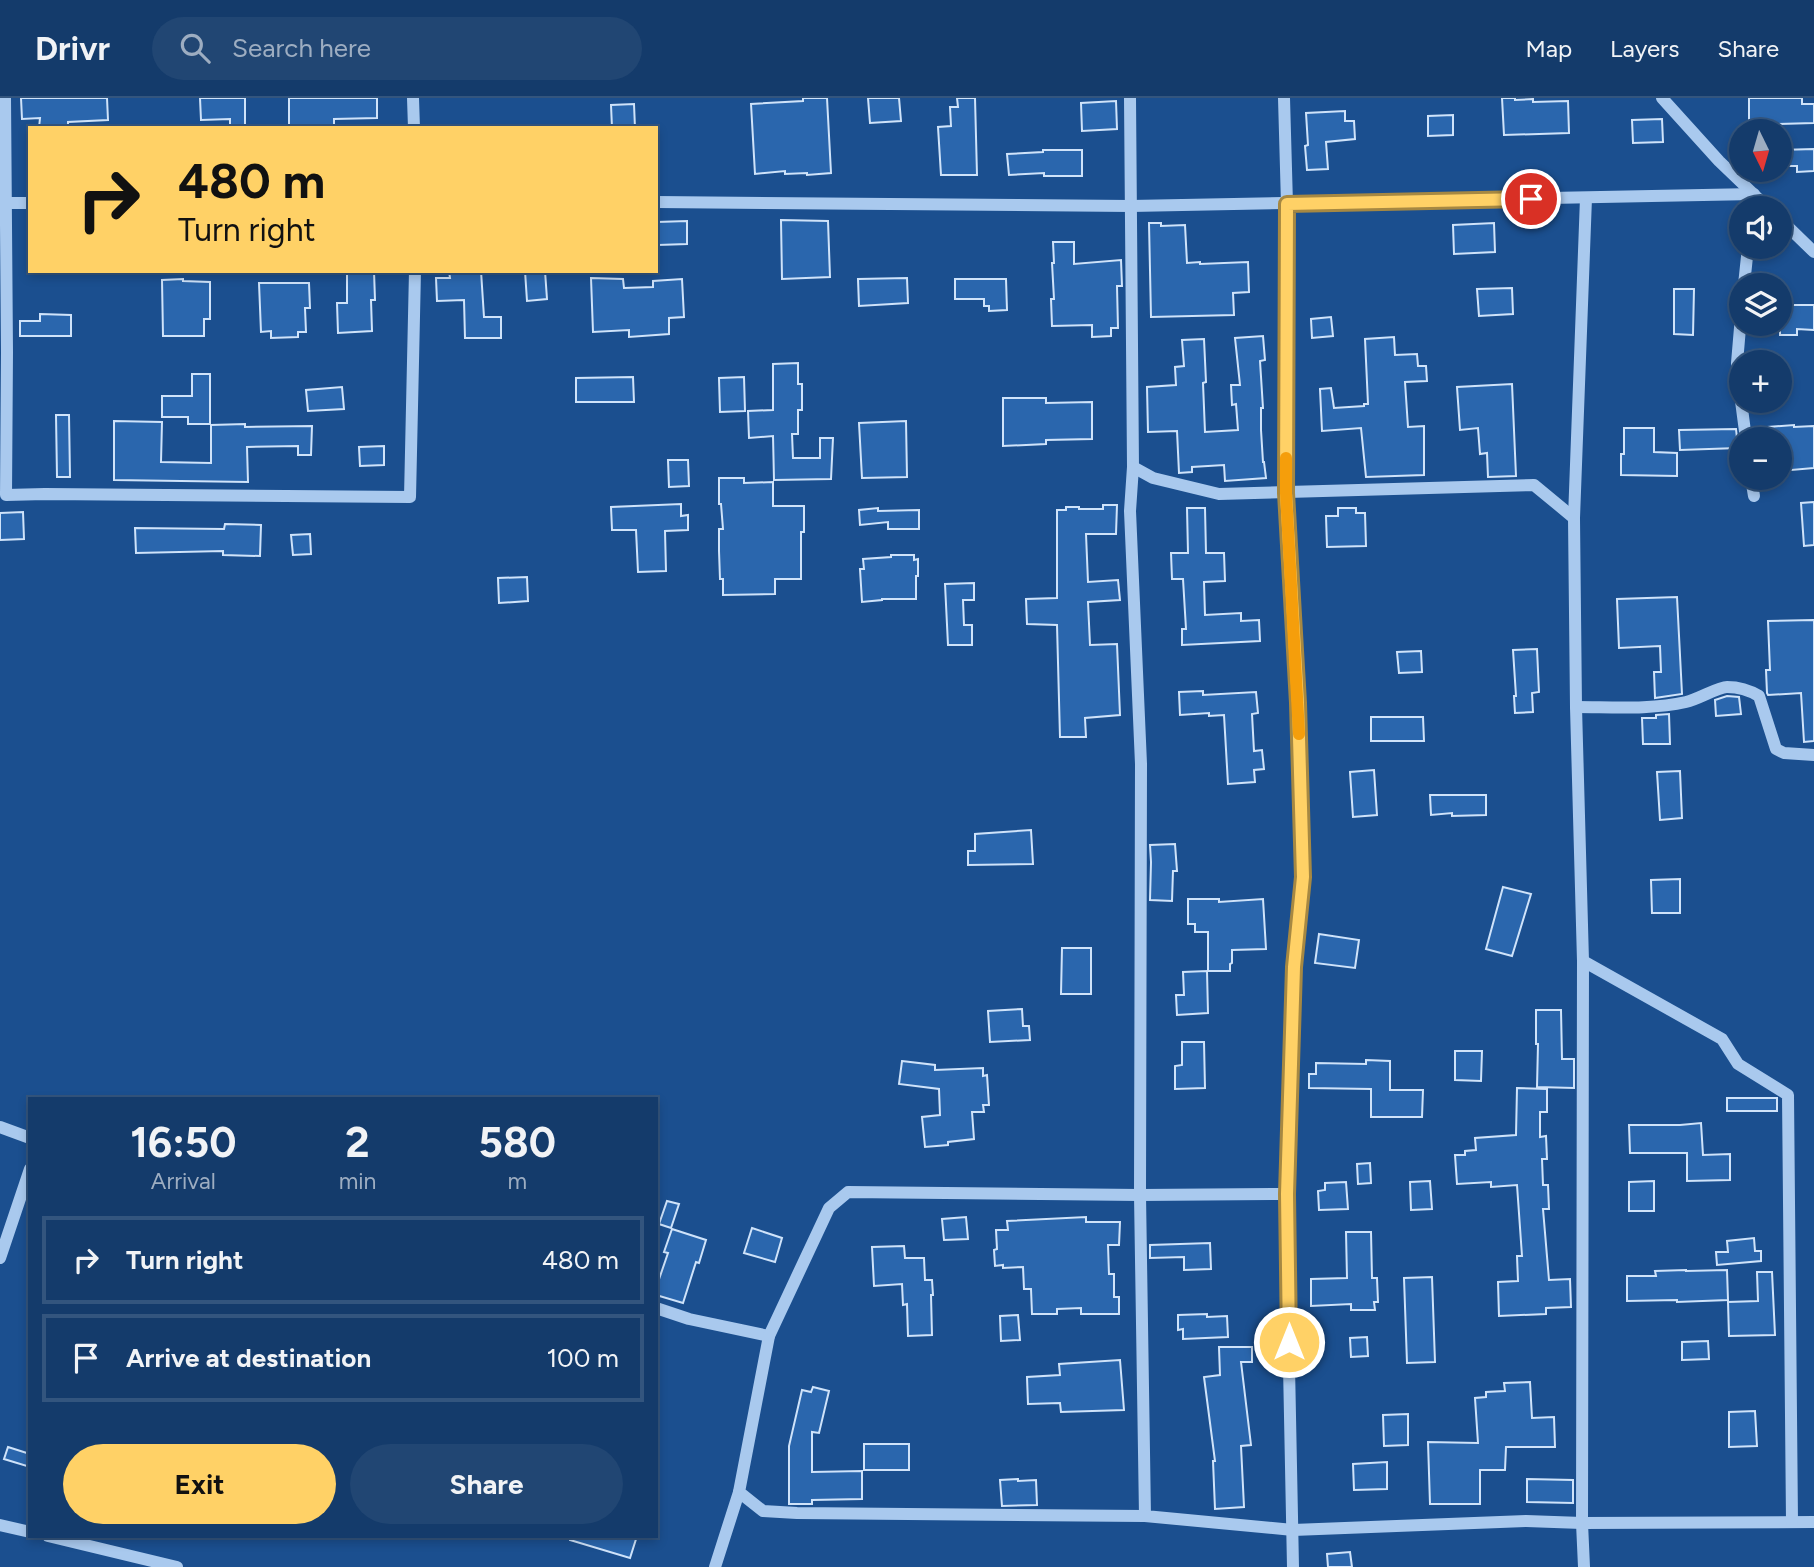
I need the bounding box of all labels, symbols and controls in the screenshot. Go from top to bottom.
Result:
search box [152,17,642,80]
text: Drivr [35,29,110,68]
icon: search [176,29,214,67]
text: Search here [232,32,371,64]
text: Map [1525,34,1572,63]
text: Layers [1610,34,1679,63]
text: Share [1717,34,1779,63]
north arrow [1729,119,1792,182]
map controls [1729,119,1792,490]
text: 480 m [178,151,325,210]
icon: right [63,154,154,245]
pin [1501,169,1561,229]
icon: arrive [1512,180,1550,218]
button: sound [1729,196,1792,259]
text: Turn right [178,211,316,249]
button: layers [1729,273,1792,336]
button: + [1729,350,1792,413]
button: − [1729,427,1792,490]
text: 16:50 [130,1117,237,1168]
text: 2 [345,1117,370,1168]
text: 580 [479,1117,556,1168]
text: Arrival [151,1167,216,1195]
text: min [339,1167,376,1195]
text: m [507,1167,527,1195]
icon: right [67,1241,105,1279]
text: Turn right [126,1244,243,1276]
text: 480 m [542,1244,619,1276]
position arrow [1252,1305,1326,1379]
icon: arrive [67,1339,105,1377]
text: Arrive at destination [126,1342,371,1374]
text: 100 m [546,1342,619,1374]
button: Exit [63,1444,336,1524]
button: Share [350,1444,623,1524]

